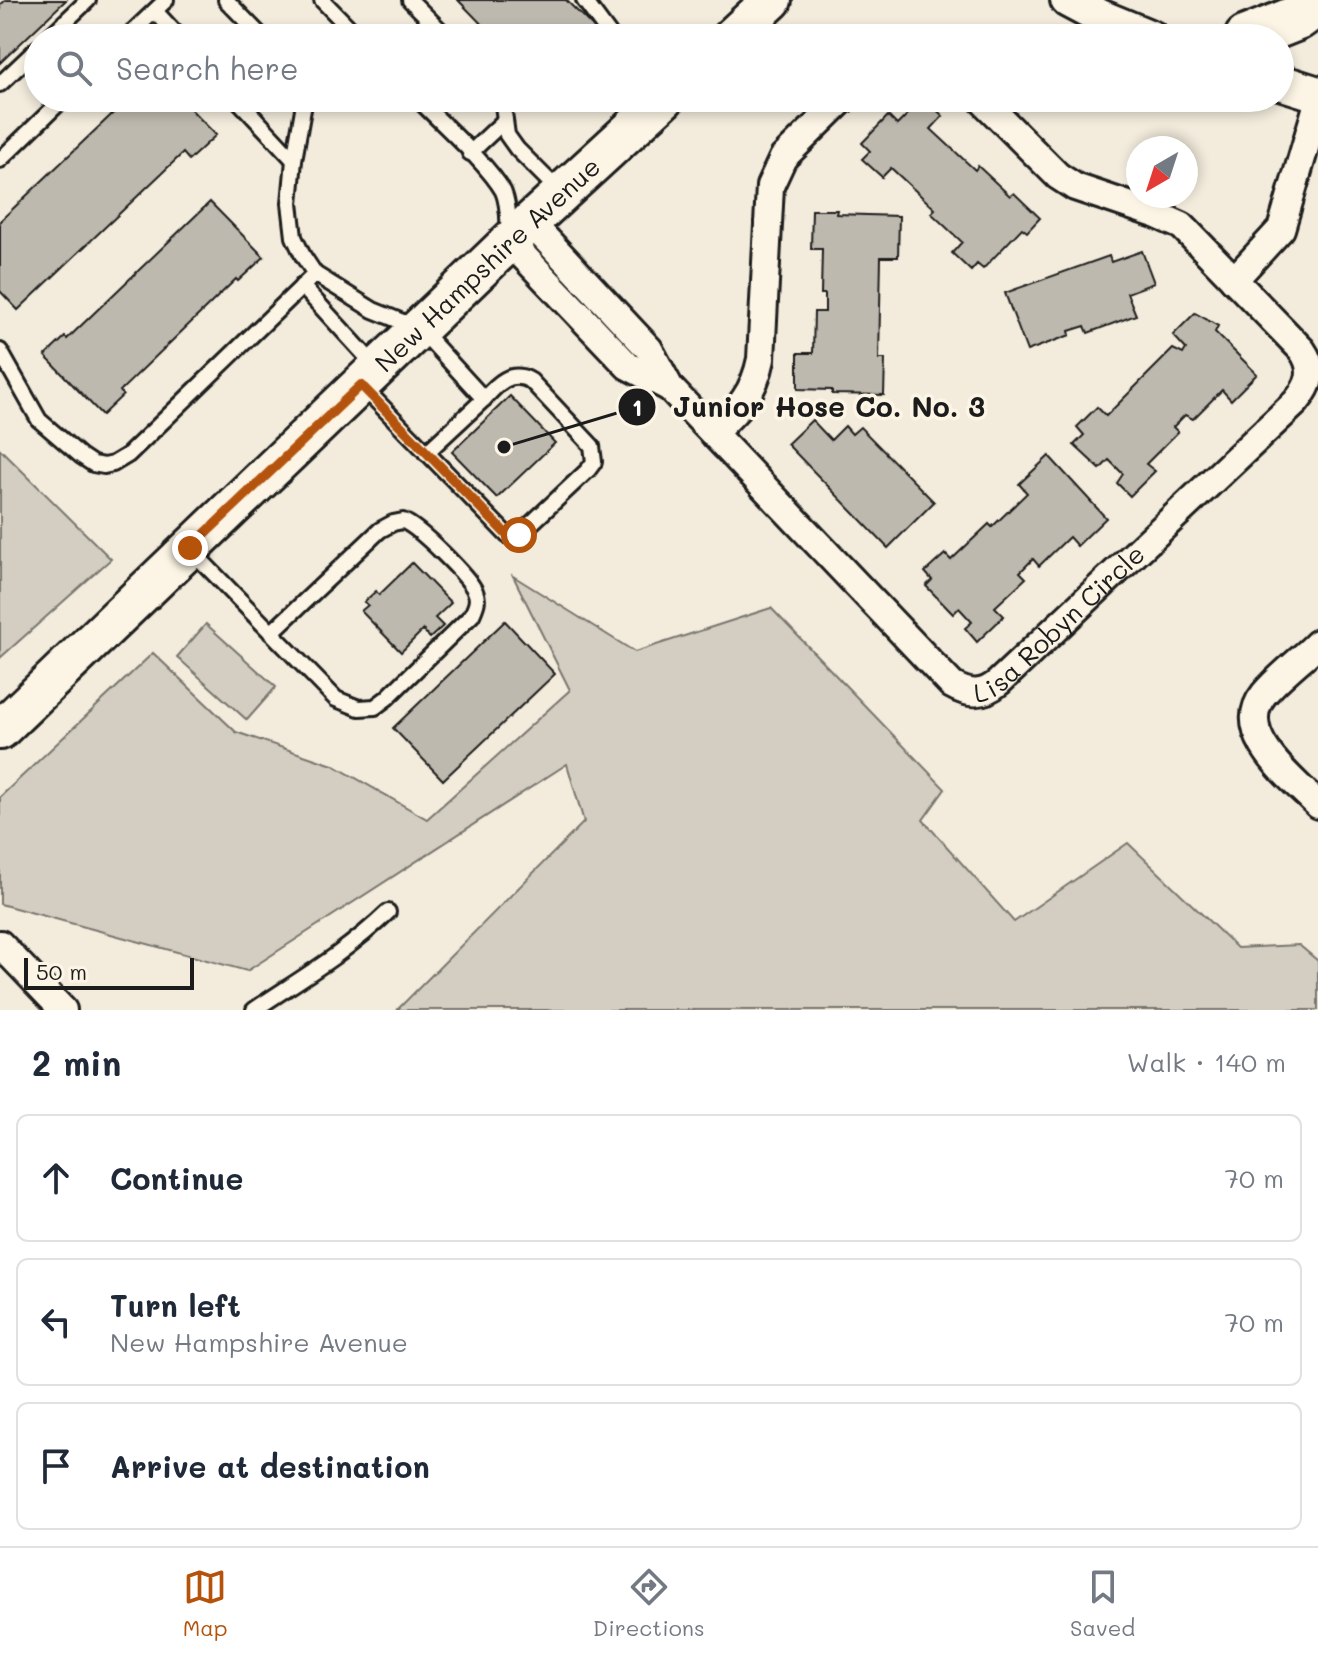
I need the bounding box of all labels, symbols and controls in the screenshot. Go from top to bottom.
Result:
search box [24,24,1294,112]
icon: search [52,46,96,90]
text: Search here [116,48,299,88]
north arrow [1126,136,1198,208]
street label: New Hampshire Avenue [367,149,607,379]
callout: Junior Hose Co. No. 3 [617,381,1001,433]
text: Junior Hose Co. No. 3 [673,388,985,424]
text: 1 [632,391,642,422]
route start [501,517,537,553]
route end [172,530,208,566]
street label: Lisa Robyn Circle [971,537,1151,710]
scale bar [24,954,194,990]
text: 50 m [36,957,87,986]
text: 2 min [32,1040,121,1085]
text: Walk · 140 m [1127,1045,1286,1079]
icon: ahead [34,1156,78,1200]
text: Continue [110,1158,243,1198]
text: 70 m [1224,1161,1284,1195]
text: Turn left [110,1285,241,1325]
icon: left [34,1300,78,1344]
text: 70 m [1224,1305,1284,1339]
text: New Hampshire Avenue [110,1325,408,1359]
icon: arrive [34,1444,78,1488]
text: Arrive at destination [110,1446,430,1486]
tab: Map [183,1565,228,1642]
tab: Directions [593,1565,705,1642]
tab: Saved [1070,1565,1135,1642]

